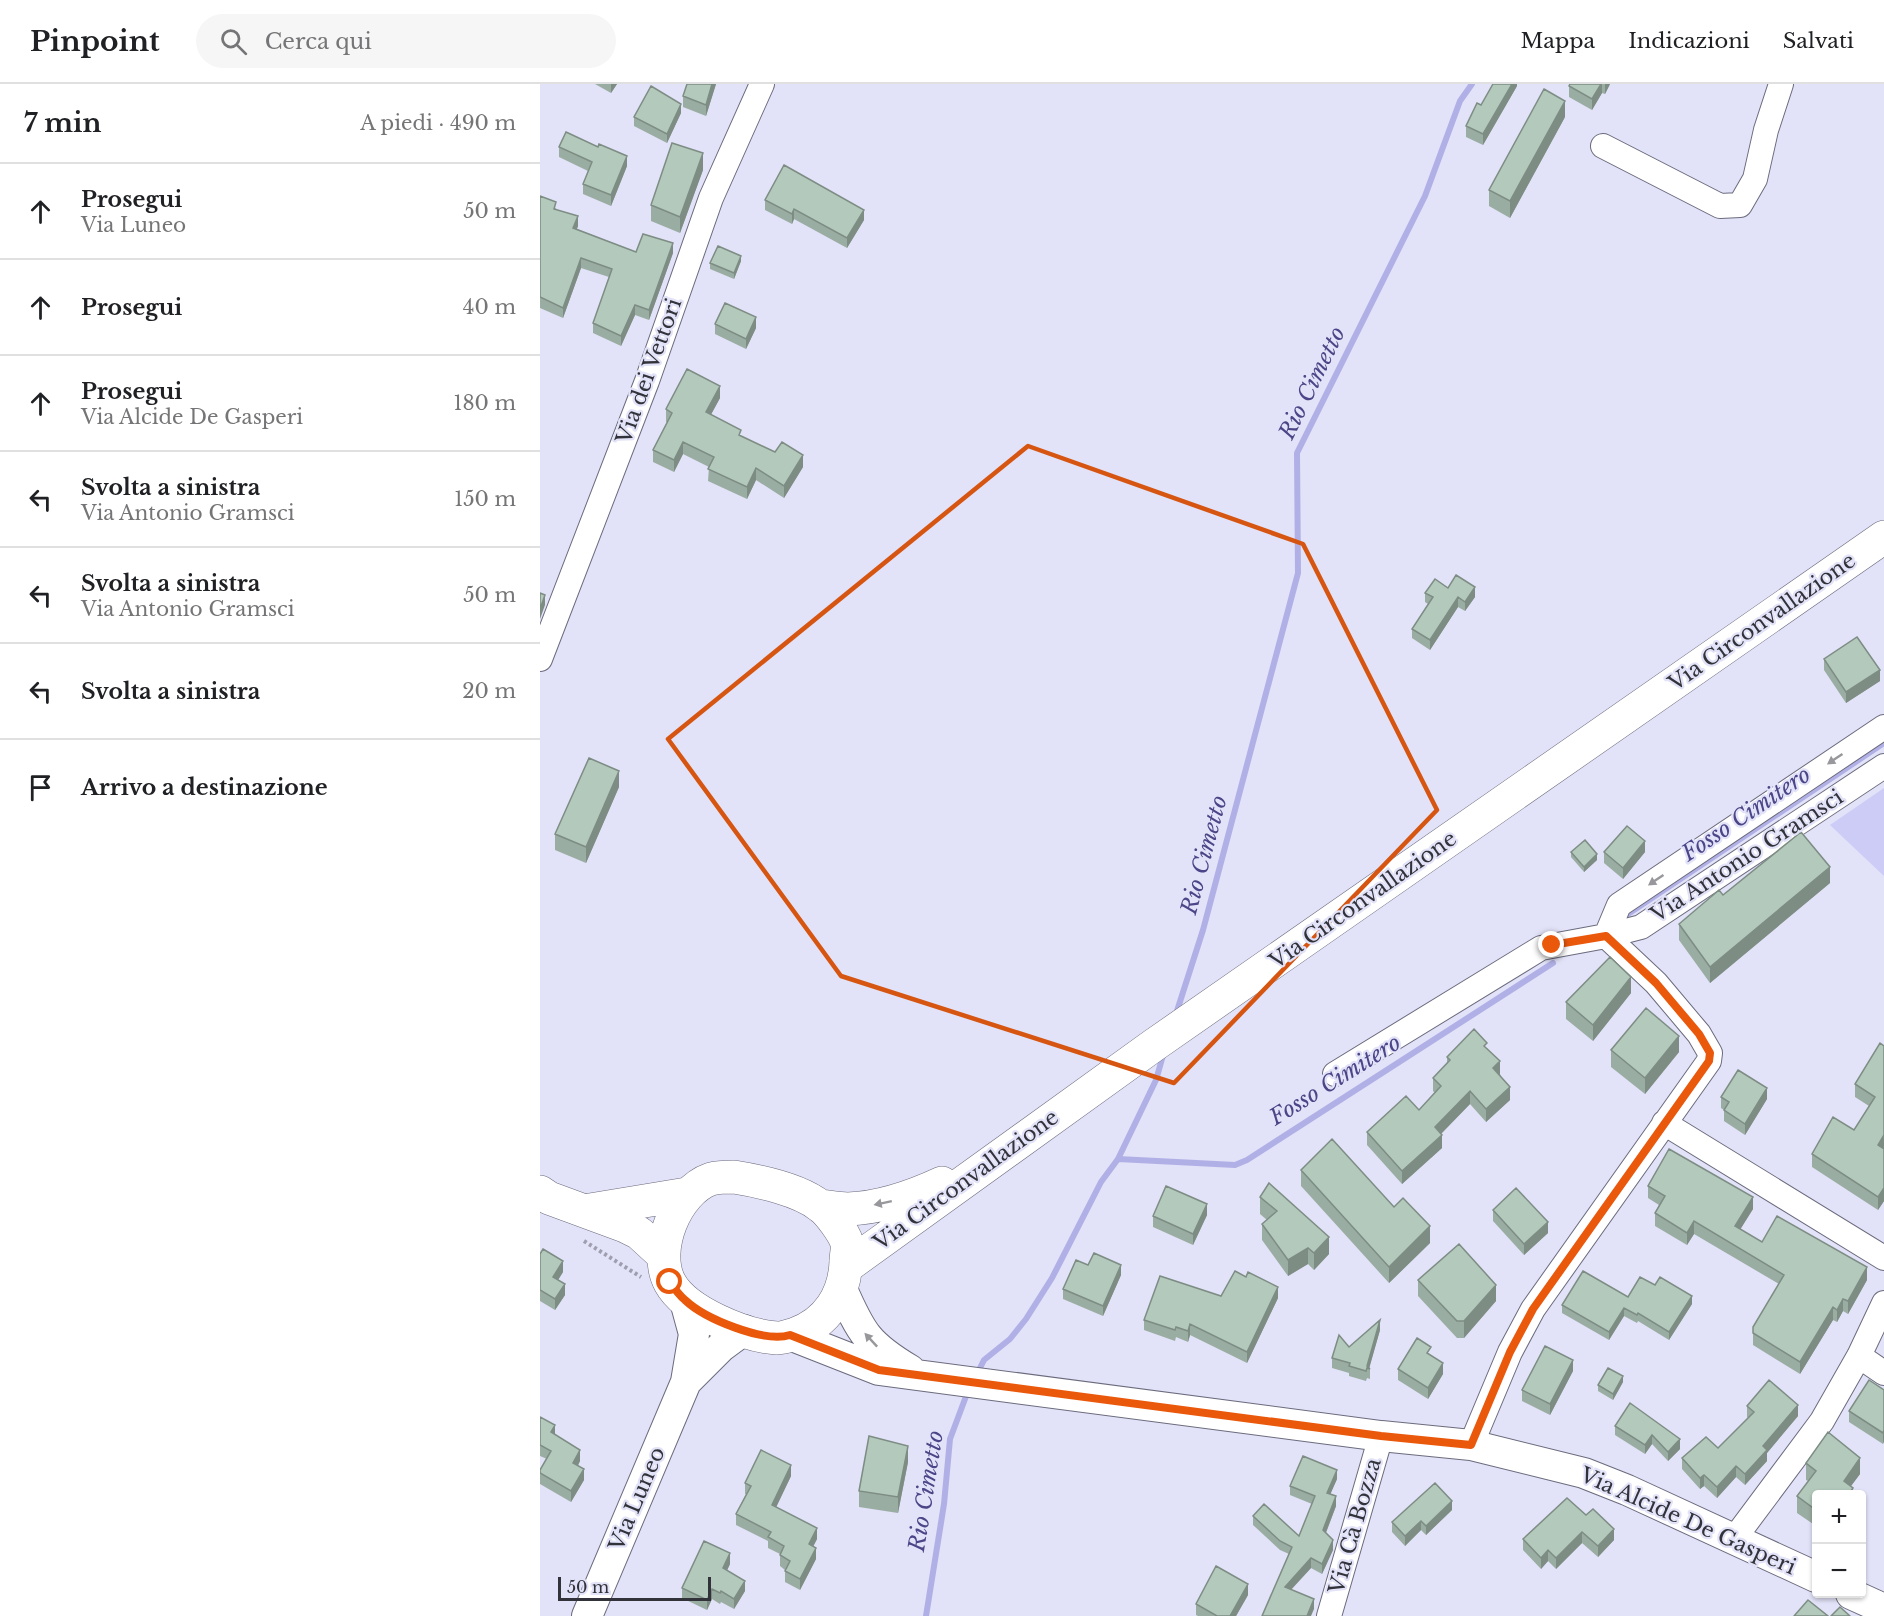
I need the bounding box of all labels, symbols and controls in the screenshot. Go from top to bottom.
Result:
search box [196,14,616,68]
text: Pinpoint [30,24,160,59]
icon: search [217,25,250,58]
text: Cerca qui [265,28,372,55]
text: Mappa [1520,28,1595,54]
text: Indicazioni [1628,28,1750,54]
text: Salvati [1783,28,1854,54]
text: 7 min [24,107,101,139]
text: A piedi · 490 m [360,111,516,135]
text: Prosegui [81,186,182,213]
icon: ahead [24,195,57,228]
text: 50 m [463,199,516,223]
text: Via Luneo [81,213,186,237]
icon: ahead [24,291,57,324]
text: Prosegui [81,294,182,321]
text: 40 m [463,295,516,319]
street label: Via dei Vettori [610,295,687,448]
water label: Rio Cimetto [1273,322,1351,445]
text: Prosegui [81,378,182,405]
icon: ahead [24,387,57,420]
text: 180 m [453,391,516,415]
text: Via Alcide De Gasperi [81,405,303,429]
text: Svolta a sinistra [81,474,260,501]
icon: left [24,483,57,516]
text: 150 m [454,487,516,511]
text: Via Antonio Gramsci [81,501,295,525]
street label: Via Circonvallazione [1663,548,1861,697]
text: Svolta a sinistra [81,570,260,597]
icon: left [24,579,57,612]
text: 50 m [463,583,516,607]
text: Via Antonio Gramsci [81,597,295,621]
icon: left [24,675,57,708]
text: Svolta a sinistra [81,678,260,705]
text: 20 m [462,679,516,703]
one-way arrow [1827,754,1844,765]
water label: Fosso Cimitero [1676,761,1816,868]
icon: arrive [24,771,57,804]
text: Arrivo a destinazione [81,774,328,801]
street label: Via Antonio Gramsci [1645,784,1848,928]
water label: Rio Cimetto [1175,793,1233,918]
street label: Via Circonvallazione [1264,826,1462,975]
one-way arrow [1649,874,1665,886]
route end [1538,931,1564,957]
water label: Fosso Cimitero [1264,1029,1406,1132]
street label: Via Circonvallazione [868,1104,1064,1256]
one-way arrow [873,1199,892,1208]
route start [656,1268,682,1294]
one-way arrow [864,1334,878,1348]
water label: Rio Cimetto [903,1429,949,1554]
street label: Via Luneo [603,1443,671,1556]
street label: Via Cà Bozza [1323,1455,1387,1598]
street label: Via Alcide De Gasperi [1575,1461,1800,1580]
map controls [1812,1490,1866,1598]
button: + [1812,1490,1866,1544]
button: − [1812,1544,1866,1598]
scale bar [558,1574,711,1602]
text: 50 m [567,1577,609,1597]

